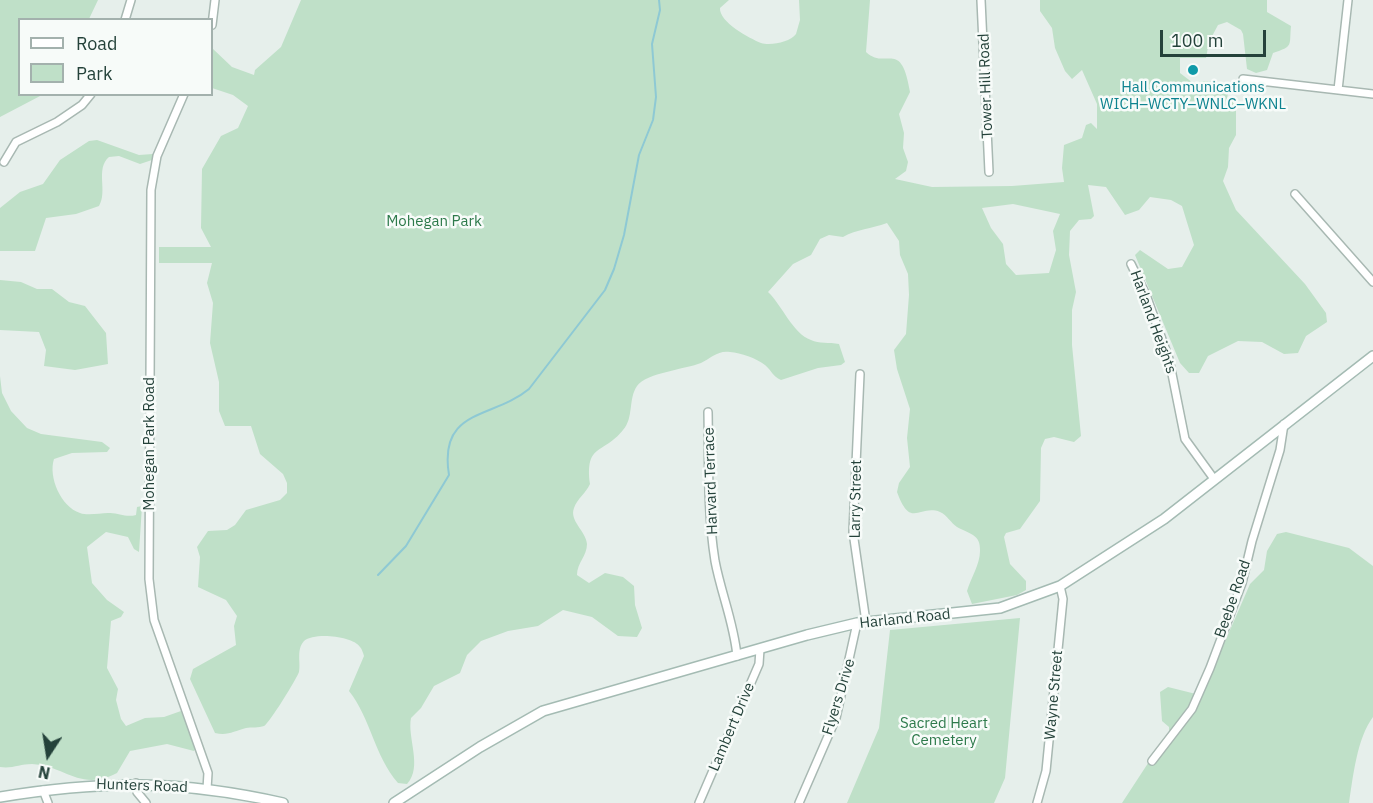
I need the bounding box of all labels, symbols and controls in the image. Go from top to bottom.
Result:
legend [18,18,213,96]
scale bar [1163,18,1270,56]
text: 100 m [1171,29,1223,52]
text: Road [76,32,117,55]
street label: Tower Hill Road [975,33,997,139]
text: Park [76,62,112,85]
marker: Hall Communications WICH–WCTY–WNLC–WKNL [1186,63,1200,77]
place label: Hall Communications WICH–WCTY–WNLC–WKNL [1100,79,1286,114]
park label: Mohegan Park [386,213,482,231]
street label: Harland Heights [1126,268,1180,376]
street label: Mohegan Park Road [141,377,159,511]
street label: Harvard Terrace [700,427,722,535]
street label: Larry Street [846,459,866,539]
street label: Beebe Road [1211,558,1255,640]
street label: Harland Road [859,605,951,633]
street label: Wayne Street [1041,649,1067,741]
street label: Flyers Drive [819,657,859,737]
street label: Lambert Drive [705,680,759,774]
park label: Sacred Heart Cemetery [900,715,988,750]
north arrow [18,725,78,785]
text: N [37,762,52,784]
street label: Hunters Road [96,775,188,797]

